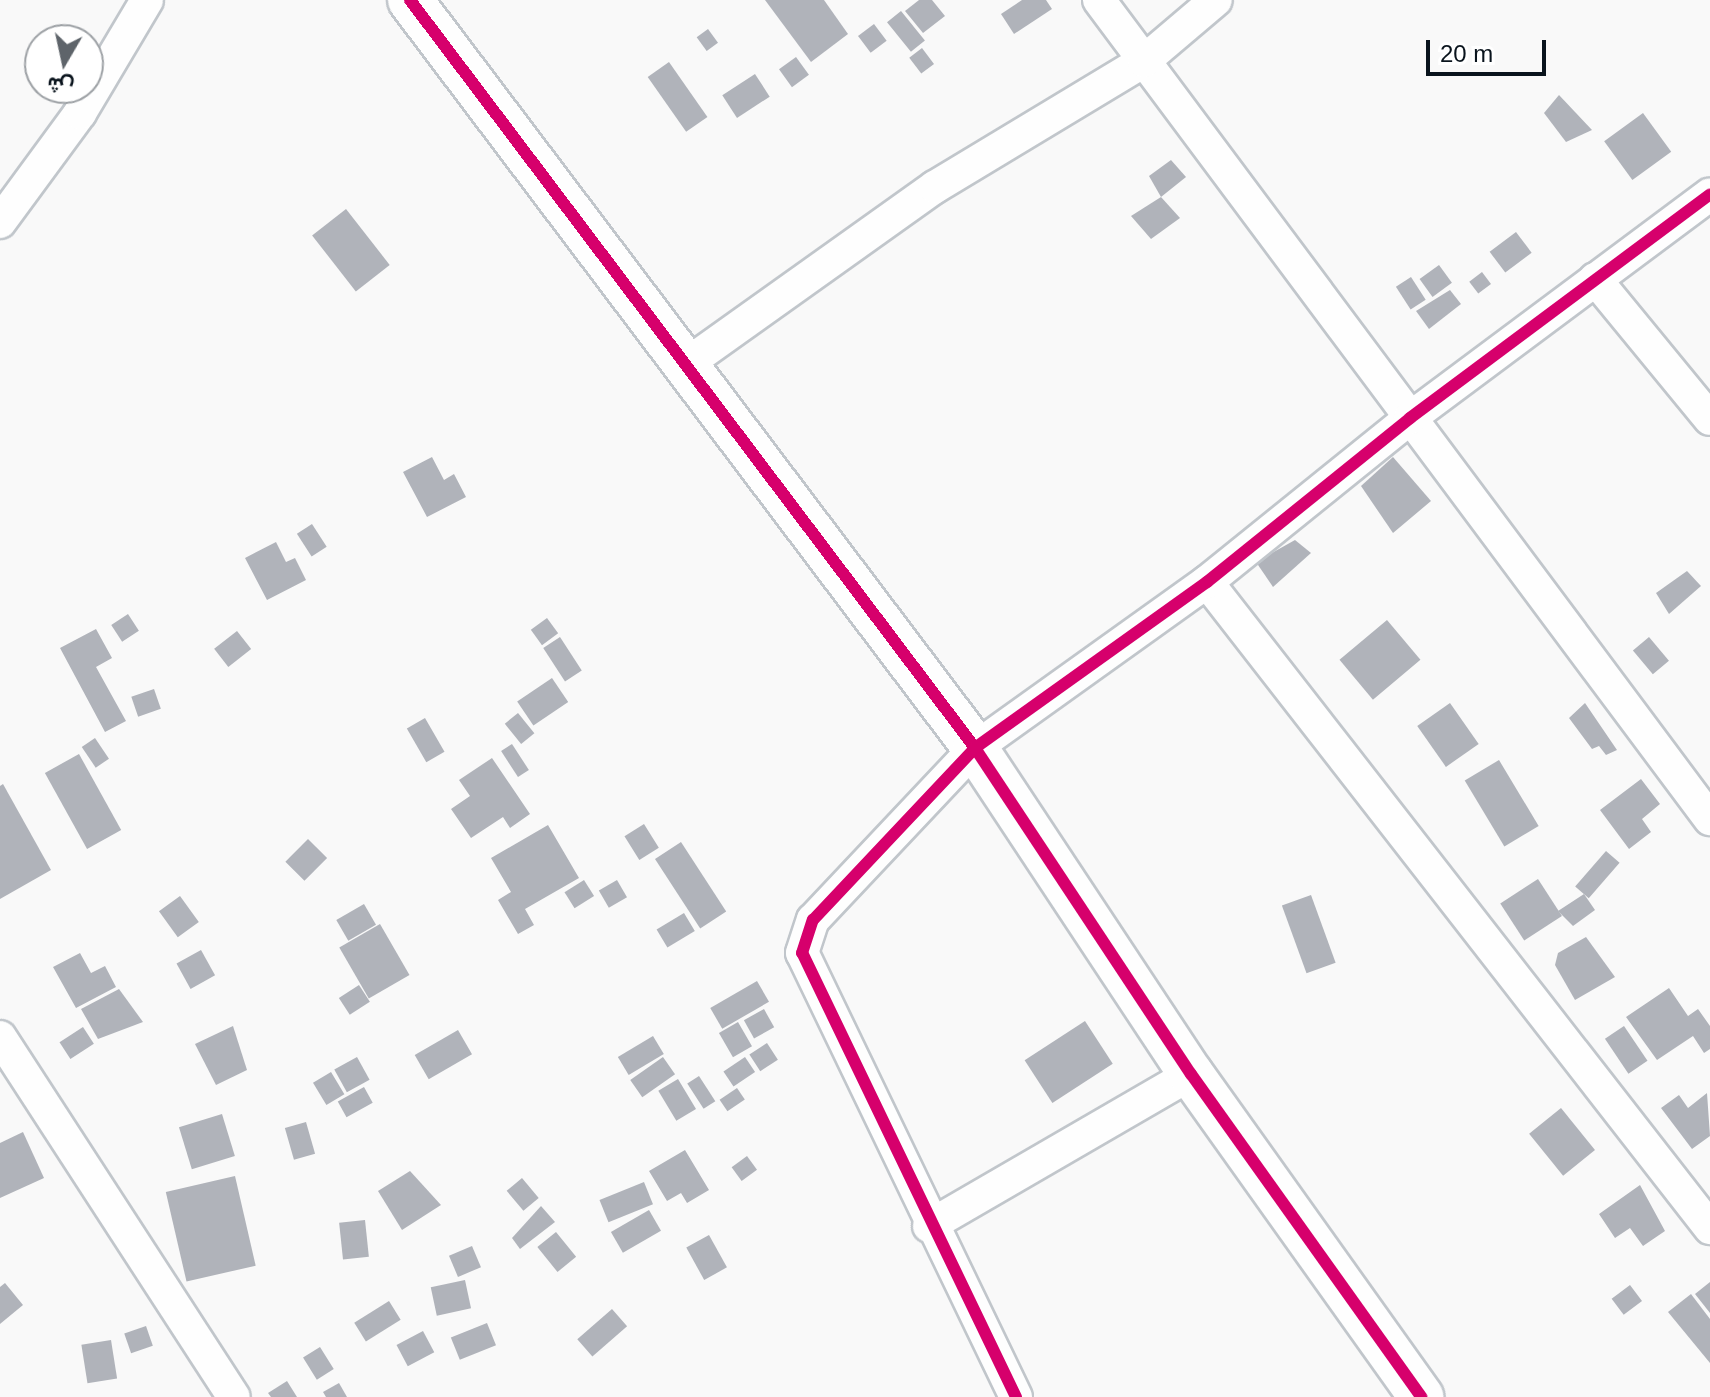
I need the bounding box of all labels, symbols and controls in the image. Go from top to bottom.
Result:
north arrow [24,24,104,104]
scale bar [1430,24,1550,74]
text: 20 m [1440,40,1493,67]
text: ش [45,72,75,101]

